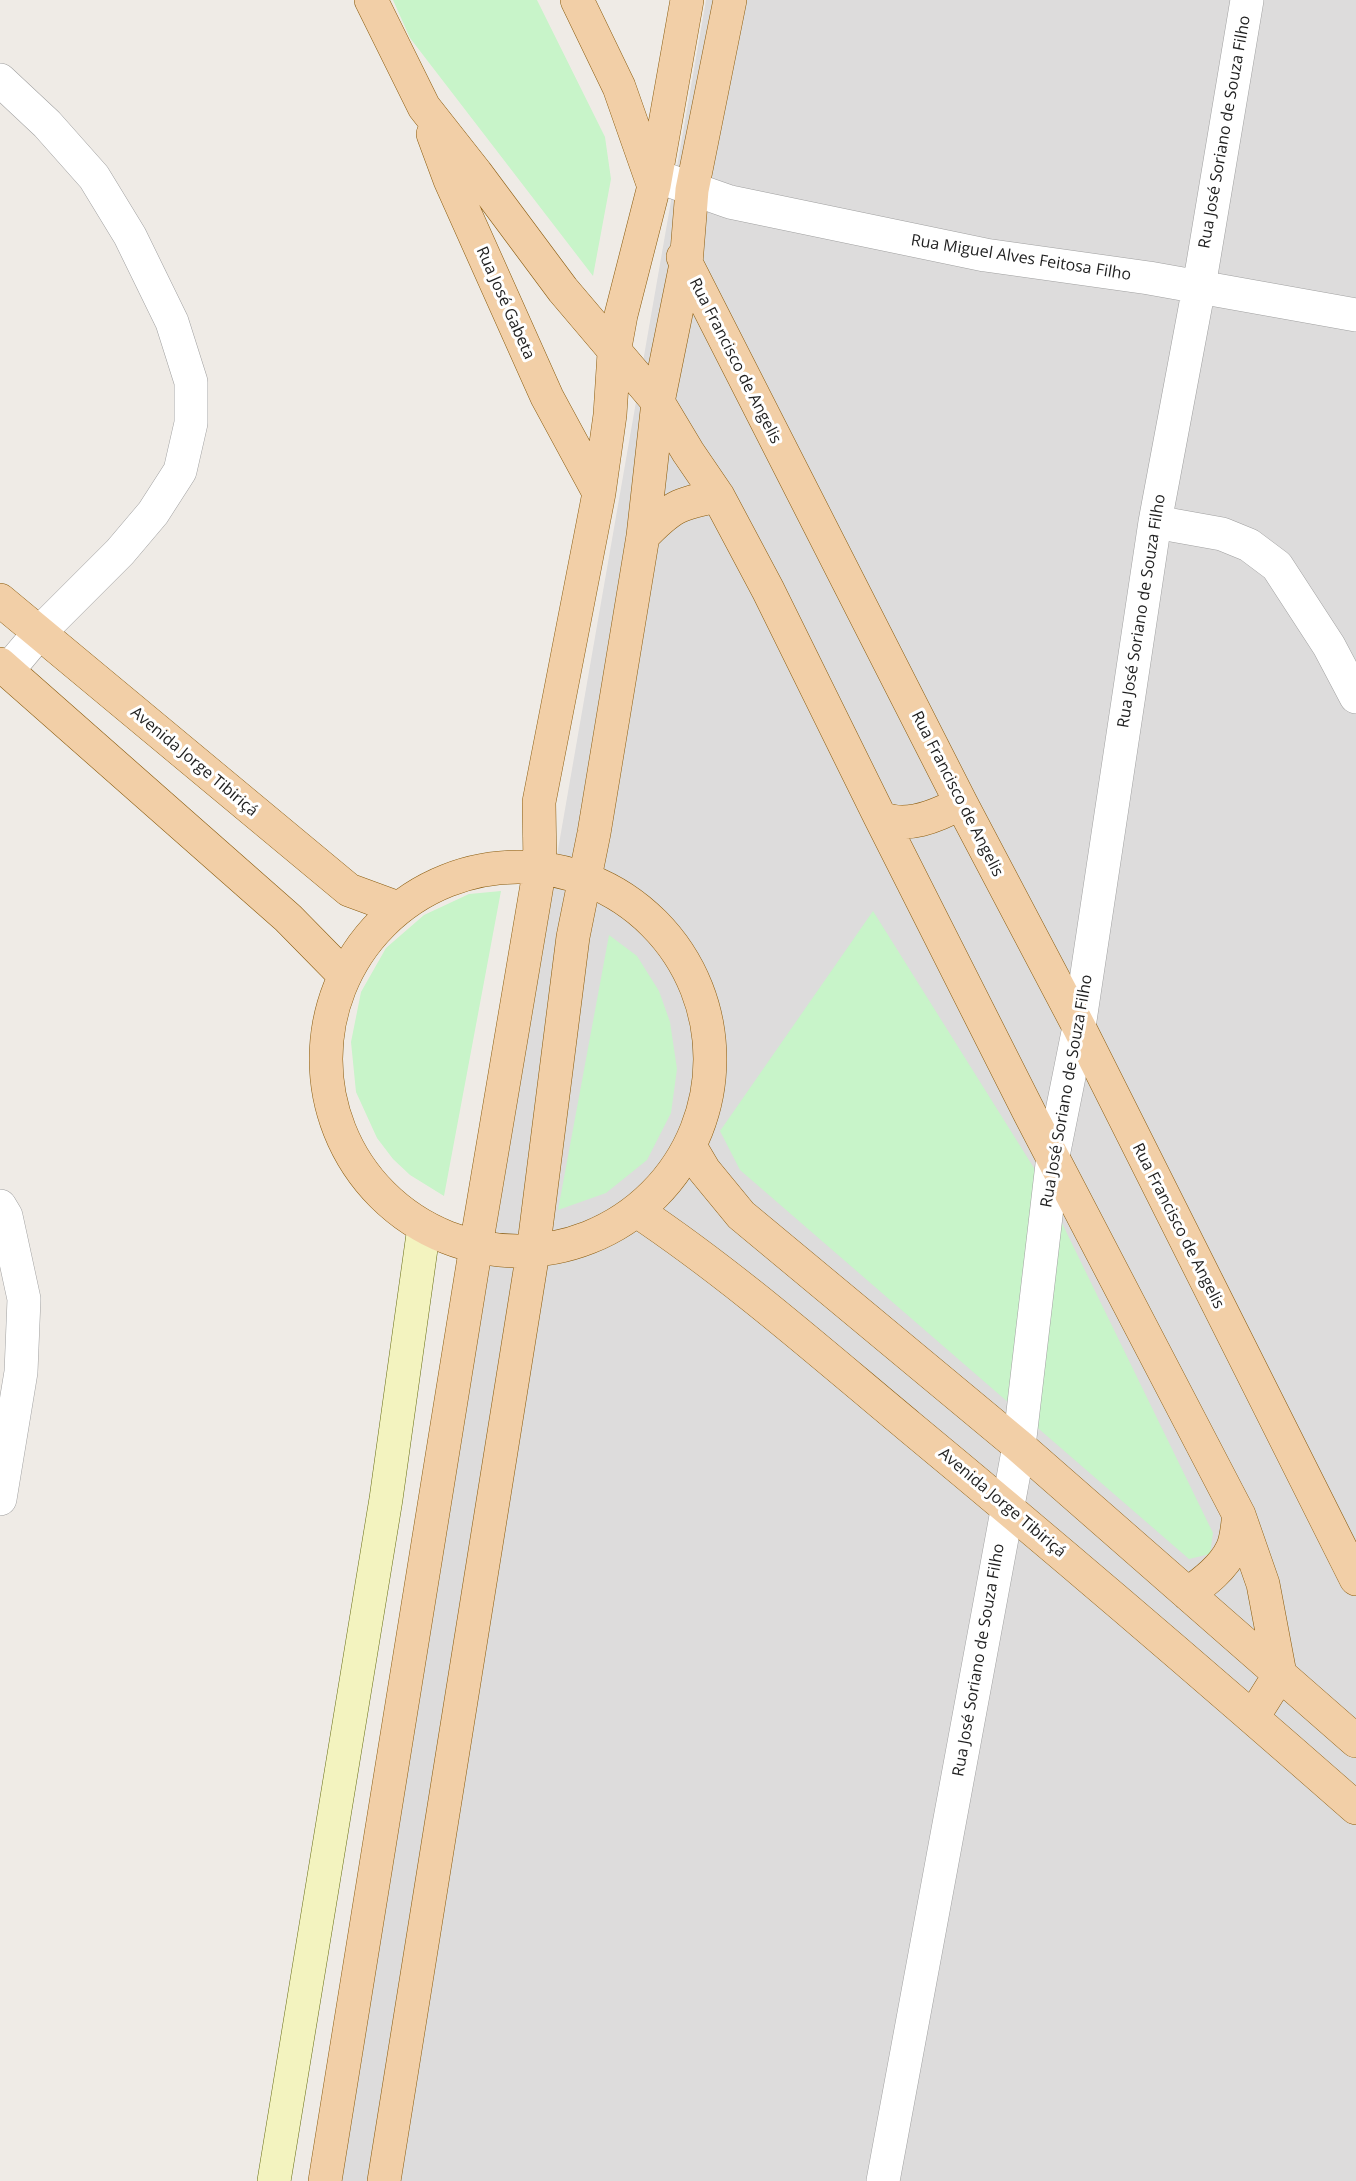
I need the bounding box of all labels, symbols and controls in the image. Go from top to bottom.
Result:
street label: Rua José Soriano de Souza Filho [1195,14,1255,250]
street label: Rua Miguel Alves Feitosa Filho [909,231,1133,285]
street label: Rua José Gabeta [472,244,538,362]
street label: Rua Francisco de Angelis [685,275,785,447]
street label: Rua José Soriano de Souza Filho [1114,493,1170,729]
street label: Avenida Jorge Tibiriçá [127,703,261,821]
street label: Rua Francisco de Angelis [907,708,1007,880]
street label: Rua José Soriano de Souza Filho [1037,973,1097,1209]
street label: Rua Francisco de Angelis [1128,1140,1228,1312]
street label: Avenida Jorge Tibiriçá [935,1444,1069,1562]
street label: Rua José Soriano de Souza Filho [949,1542,1009,1778]

